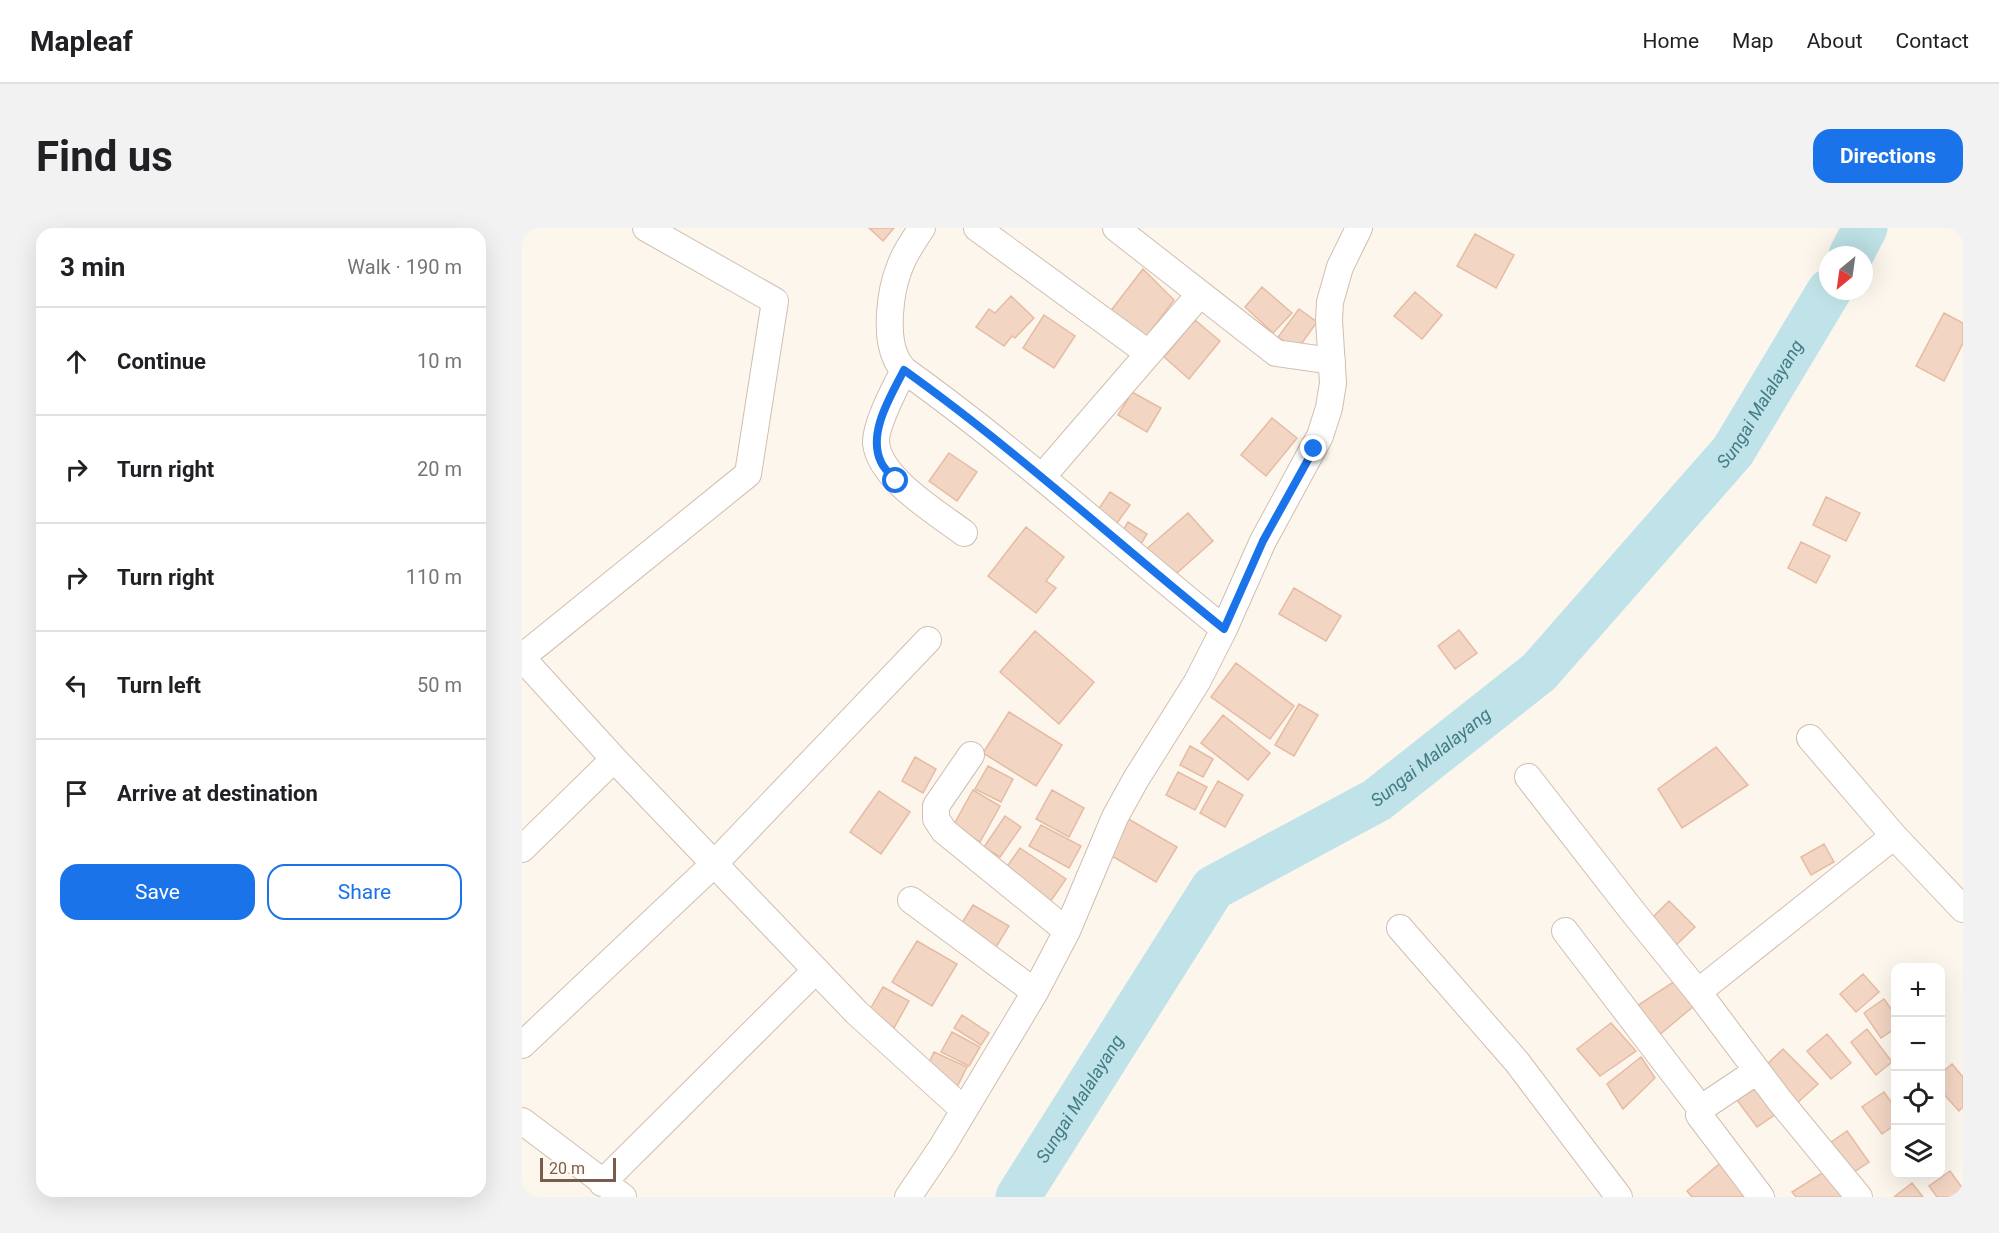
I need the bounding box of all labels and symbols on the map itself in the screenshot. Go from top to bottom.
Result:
north arrow [1819,246,1873,300]
water label: Sungai Malalayang [1712,336,1807,472]
route end [1300,435,1326,461]
route start [882,467,908,493]
water label: Sungai Malalayang [1366,703,1495,811]
water label: Sungai Malalayang [1031,1031,1128,1166]
scale bar [540,1155,616,1182]

